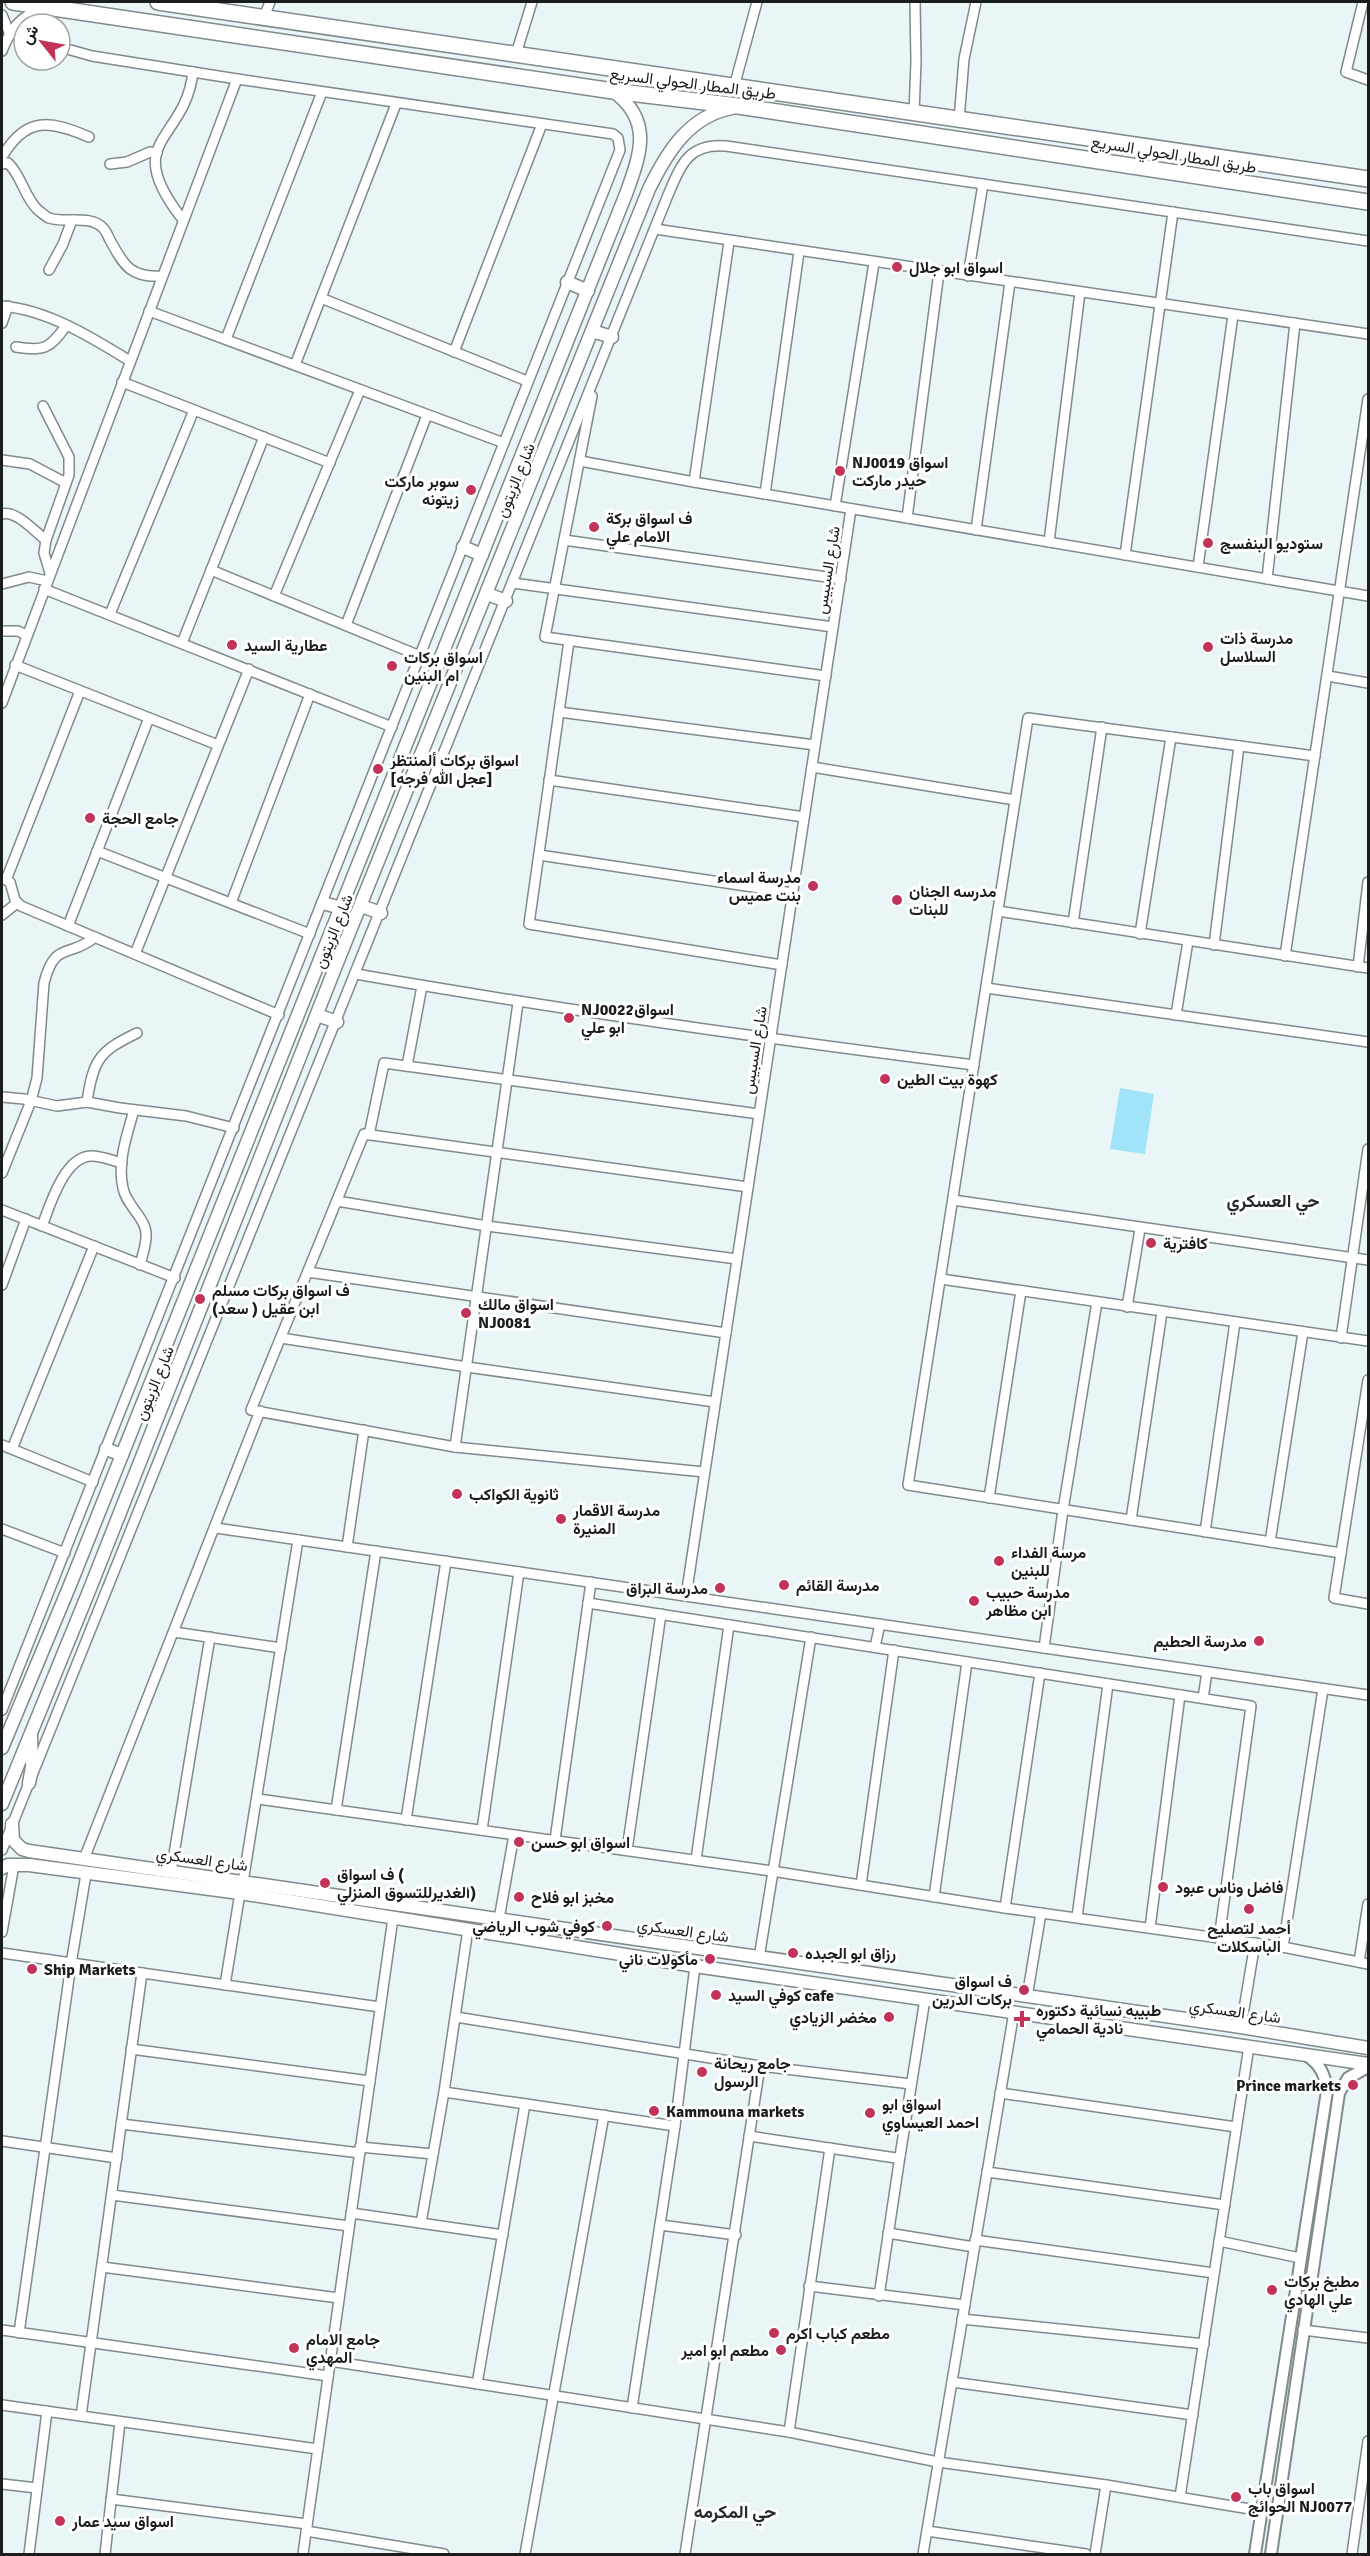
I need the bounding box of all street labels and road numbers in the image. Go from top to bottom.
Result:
street label: طريق المطار الحولي السريع [608,64,777,107]
street label: طريق المطار الحولي السريع [1089,132,1258,181]
street label: شارع الزيتون [492,440,541,521]
street label: شارع السبيس [811,525,846,616]
street label: شارع الزيتون [310,891,359,972]
street label: شارع السبيس [738,1005,773,1096]
street label: شارع الزيتون [131,1343,180,1424]
street label: شارع العسكري [154,1844,249,1879]
street label: شارع العسكري [635,1915,730,1950]
street label: شارع العسكري [1187,1996,1282,2031]

